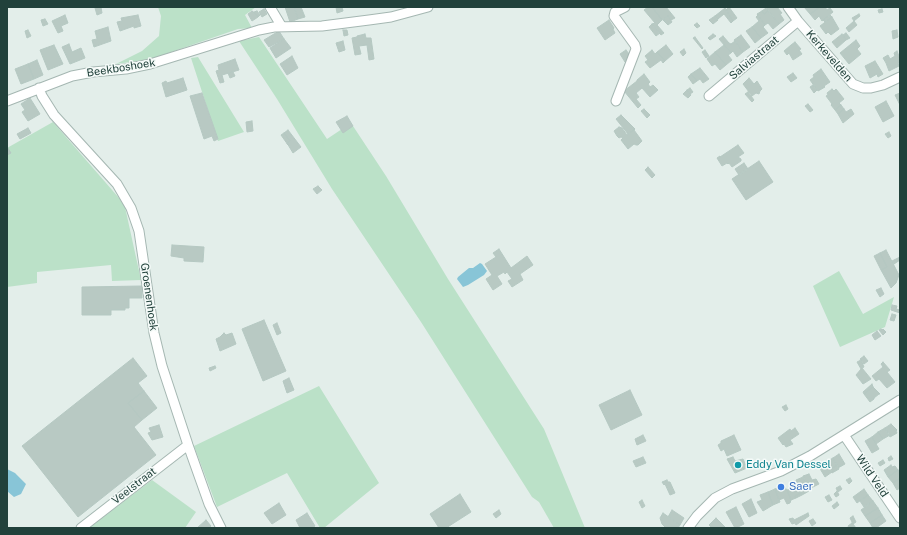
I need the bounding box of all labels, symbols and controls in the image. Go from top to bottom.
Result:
street label: Kerkevelden [803,28,855,84]
street label: Salviastraat [726,33,782,83]
street label: Beekboshoek [86,56,156,80]
street label: Groenenhoek [138,262,160,332]
street label: Wild Veld [853,452,891,500]
place label: Eddy Van Dessel [746,458,831,472]
marker: Eddy Van Dessel [733,460,743,470]
street label: Veelstraat [109,465,159,507]
place label: Saer [789,480,813,494]
marker: Saer [776,482,786,492]

